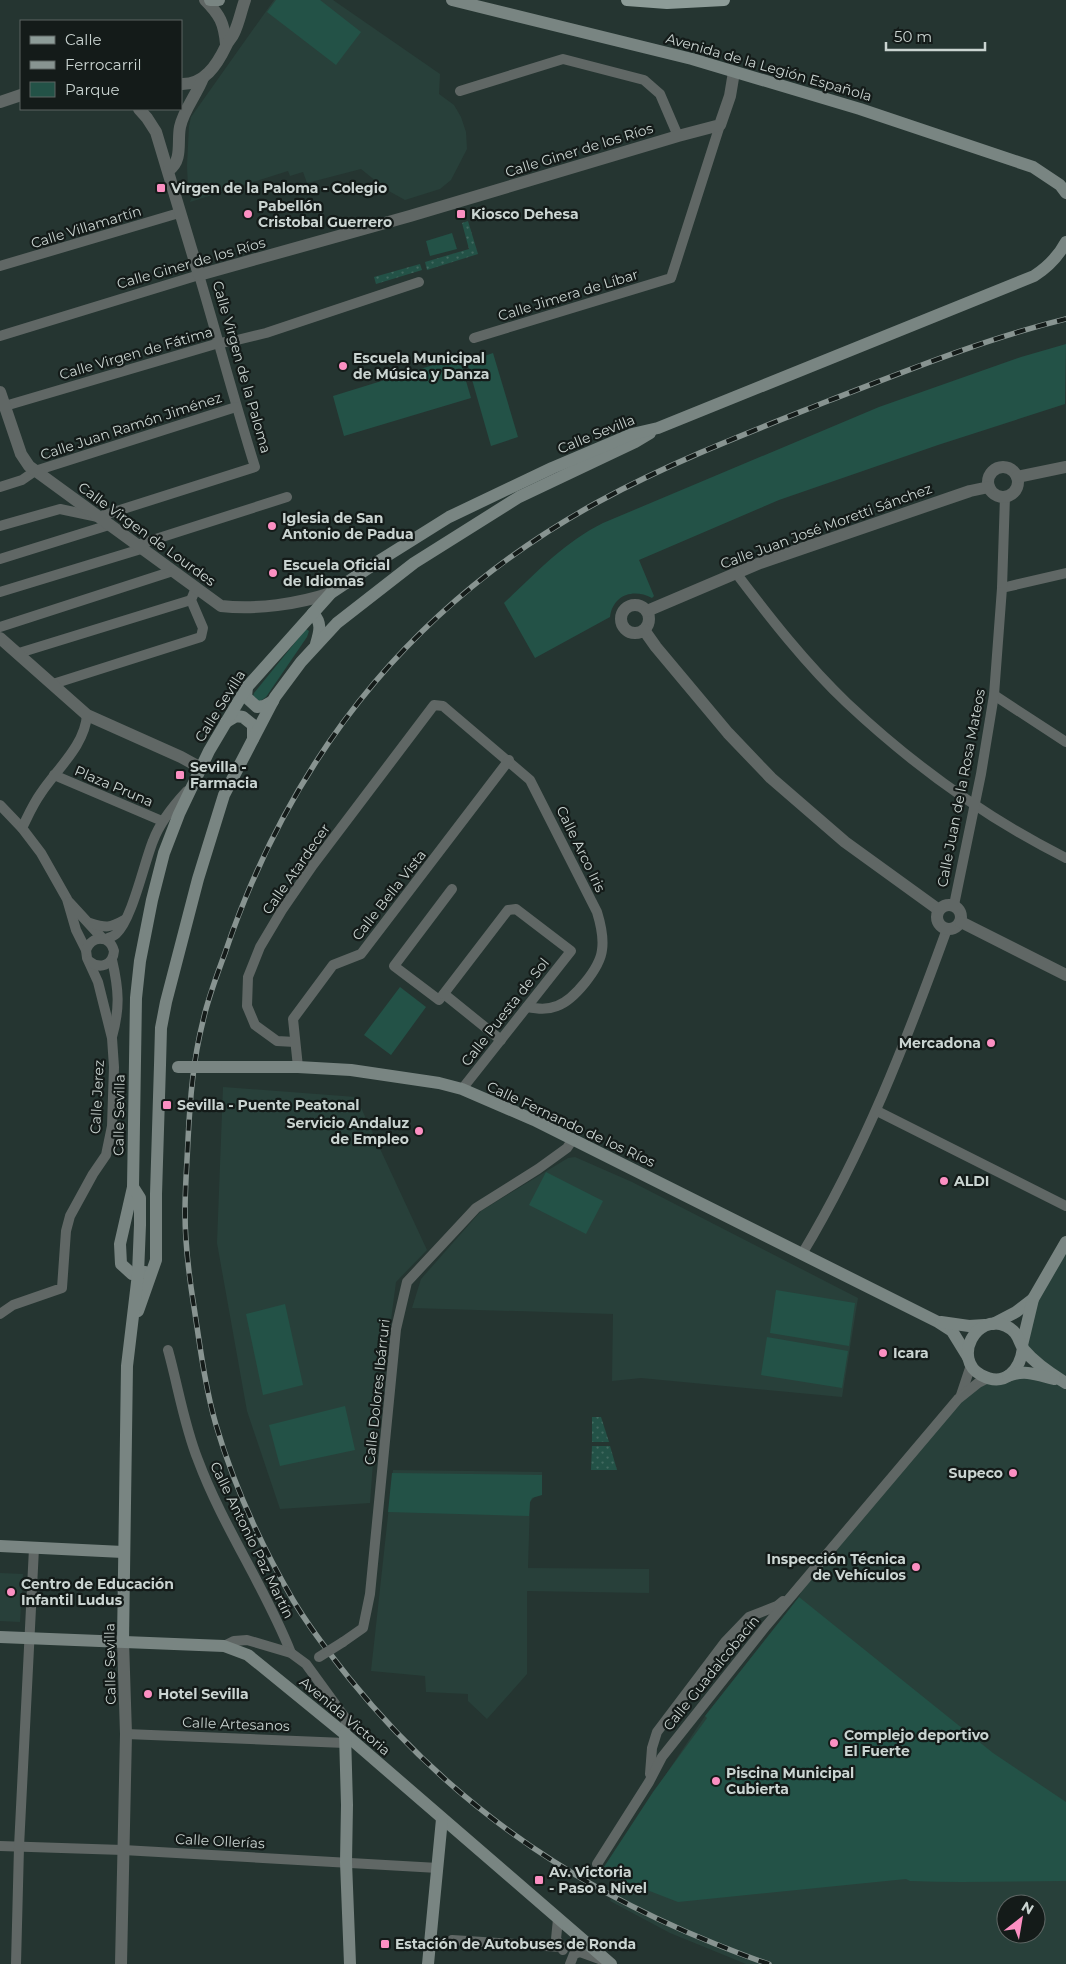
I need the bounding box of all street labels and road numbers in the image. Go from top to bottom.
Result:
street label: Avenida de la Legión Española [664,29,874,105]
street label: Calle Giner de los Ríos [503,119,655,181]
street label: Calle Villamartín [29,202,143,252]
street label: Calle Giner de los Ríos [115,233,268,293]
street label: Calle Jimera de Líbar [496,265,641,325]
street label: Calle Virgen de la Paloma [209,279,275,455]
street label: Calle Virgen de Fátima [57,322,215,384]
street label: Calle Juan Ramón Jiménez [38,388,224,464]
street label: Calle Sevilla [555,410,637,458]
street label: Calle Virgen de Lourdes [75,478,219,590]
street label: Calle Juan José Moretti Sánchez [718,479,934,573]
street label: Calle Sevilla [191,667,249,745]
street label: Calle Juan de la Rosa Mateos [933,687,989,889]
street label: Plaza Pruna [72,761,156,811]
street label: Calle Arco Iris [552,803,610,895]
street label: Calle Atardecer [258,820,334,918]
street label: Calle Bella Vista [348,846,430,944]
street label: Calle Puesta de Sol [457,954,553,1070]
street label: Calle Jerez [86,1059,108,1135]
street label: Calle Sevilla [109,1074,129,1156]
street label: Calle Fernando de los Ríos [484,1077,658,1171]
street label: Calle Dolores Ibárruri [360,1318,394,1466]
street label: Calle Antonio Paz Martín [206,1459,298,1621]
street label: Calle Guadalcobacín [659,1612,763,1734]
street label: Calle Sevilla [100,1623,120,1705]
street label: Avenida Victoria [296,1673,394,1759]
street label: Calle Artesanos [182,1713,290,1735]
street label: Calle Ollerías [175,1830,265,1852]

